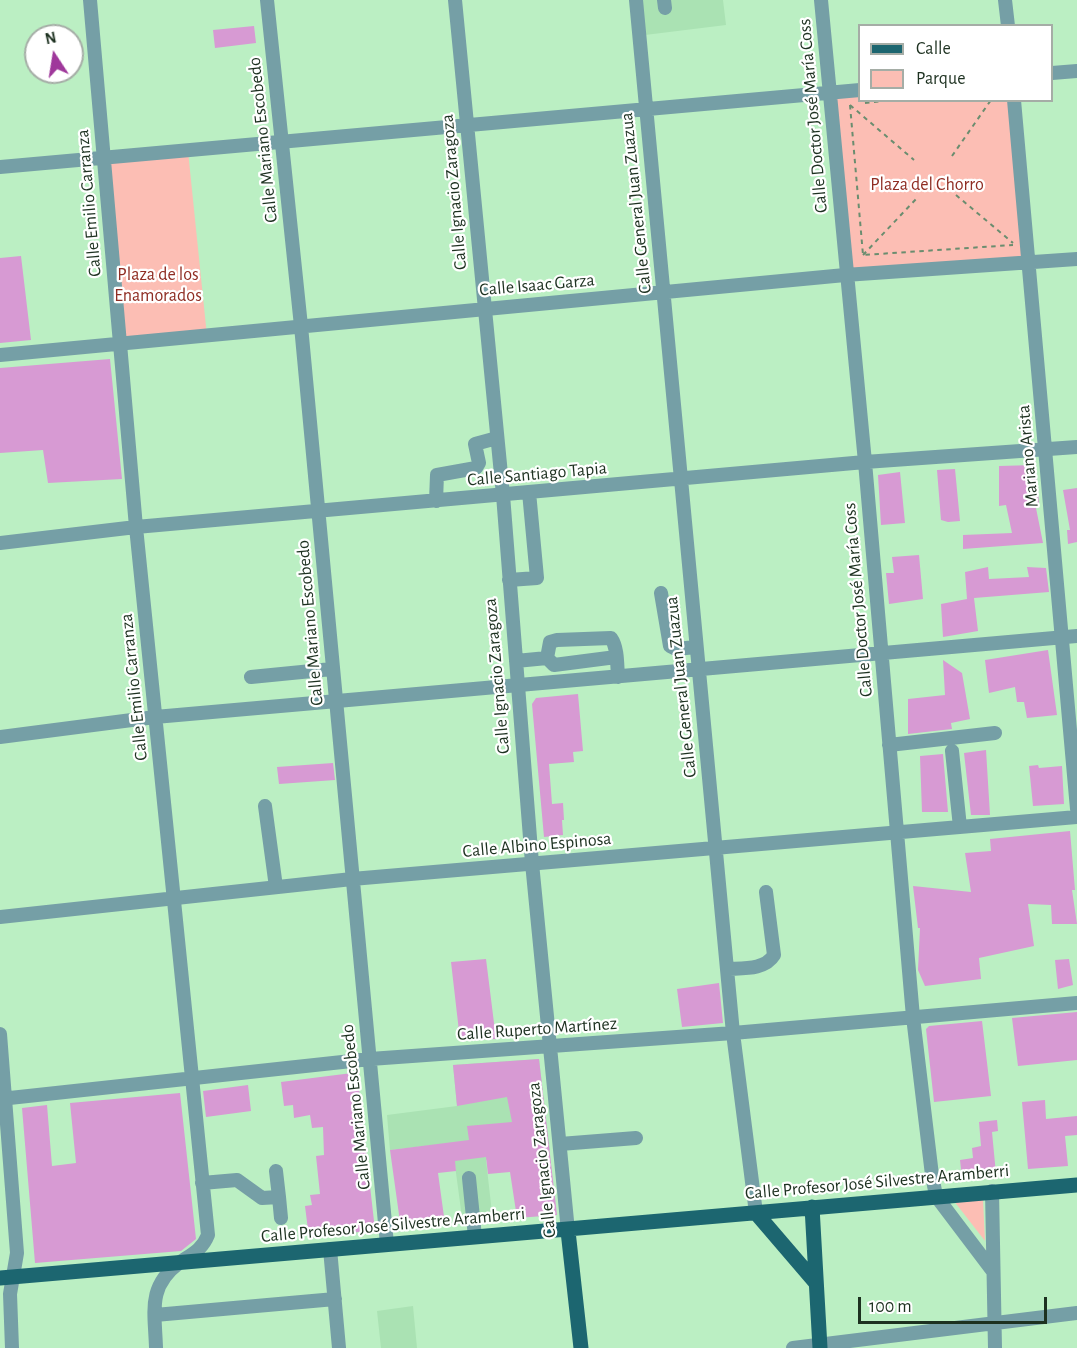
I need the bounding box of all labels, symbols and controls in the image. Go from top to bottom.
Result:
street label: Calle Doctor José María Coss [794,18,832,214]
north arrow [24,24,84,84]
legend [858,24,1053,102]
text: N [44,29,58,47]
text: Calle [916,40,951,58]
street label: Calle Mariano Escobedo [244,56,282,224]
text: Parque [916,70,965,88]
street label: Calle General Juan Zuazua [616,111,656,295]
street label: Calle Ignacio Zaragoza [436,113,472,271]
street label: Calle Emilio Carranza [72,128,106,278]
park label: Plaza del Chorro [870,174,984,196]
park label: Plaza de los Enamorados [114,264,202,306]
street label: Calle Isaac Garza [478,269,596,301]
street label: Mariano Arista [1013,404,1043,508]
street label: Calle Santiago Tapia [466,457,608,491]
street label: Calle Doctor José María Coss [839,502,877,698]
street label: Calle Mariano Escobedo [292,539,328,707]
street label: Calle General Juan Zuazua [661,595,701,779]
street label: Calle Ignacio Zaragoza [479,597,515,755]
street label: Calle Emilio Carranza [116,612,152,762]
street label: Calle Albino Espinosa [462,828,612,862]
street label: Calle Ruperto Martínez [456,1013,618,1045]
street label: Calle Mariano Escobedo [337,1023,375,1191]
street label: Calle Ignacio Zaragoza [523,1081,561,1239]
street label: Calle Profesor José Silvestre Aramberri [744,1160,1010,1204]
street label: Calle Profesor José Silvestre Aramberri [260,1203,526,1247]
scale bar [861,1285,1050,1323]
text: 100 m [869,1298,912,1316]

